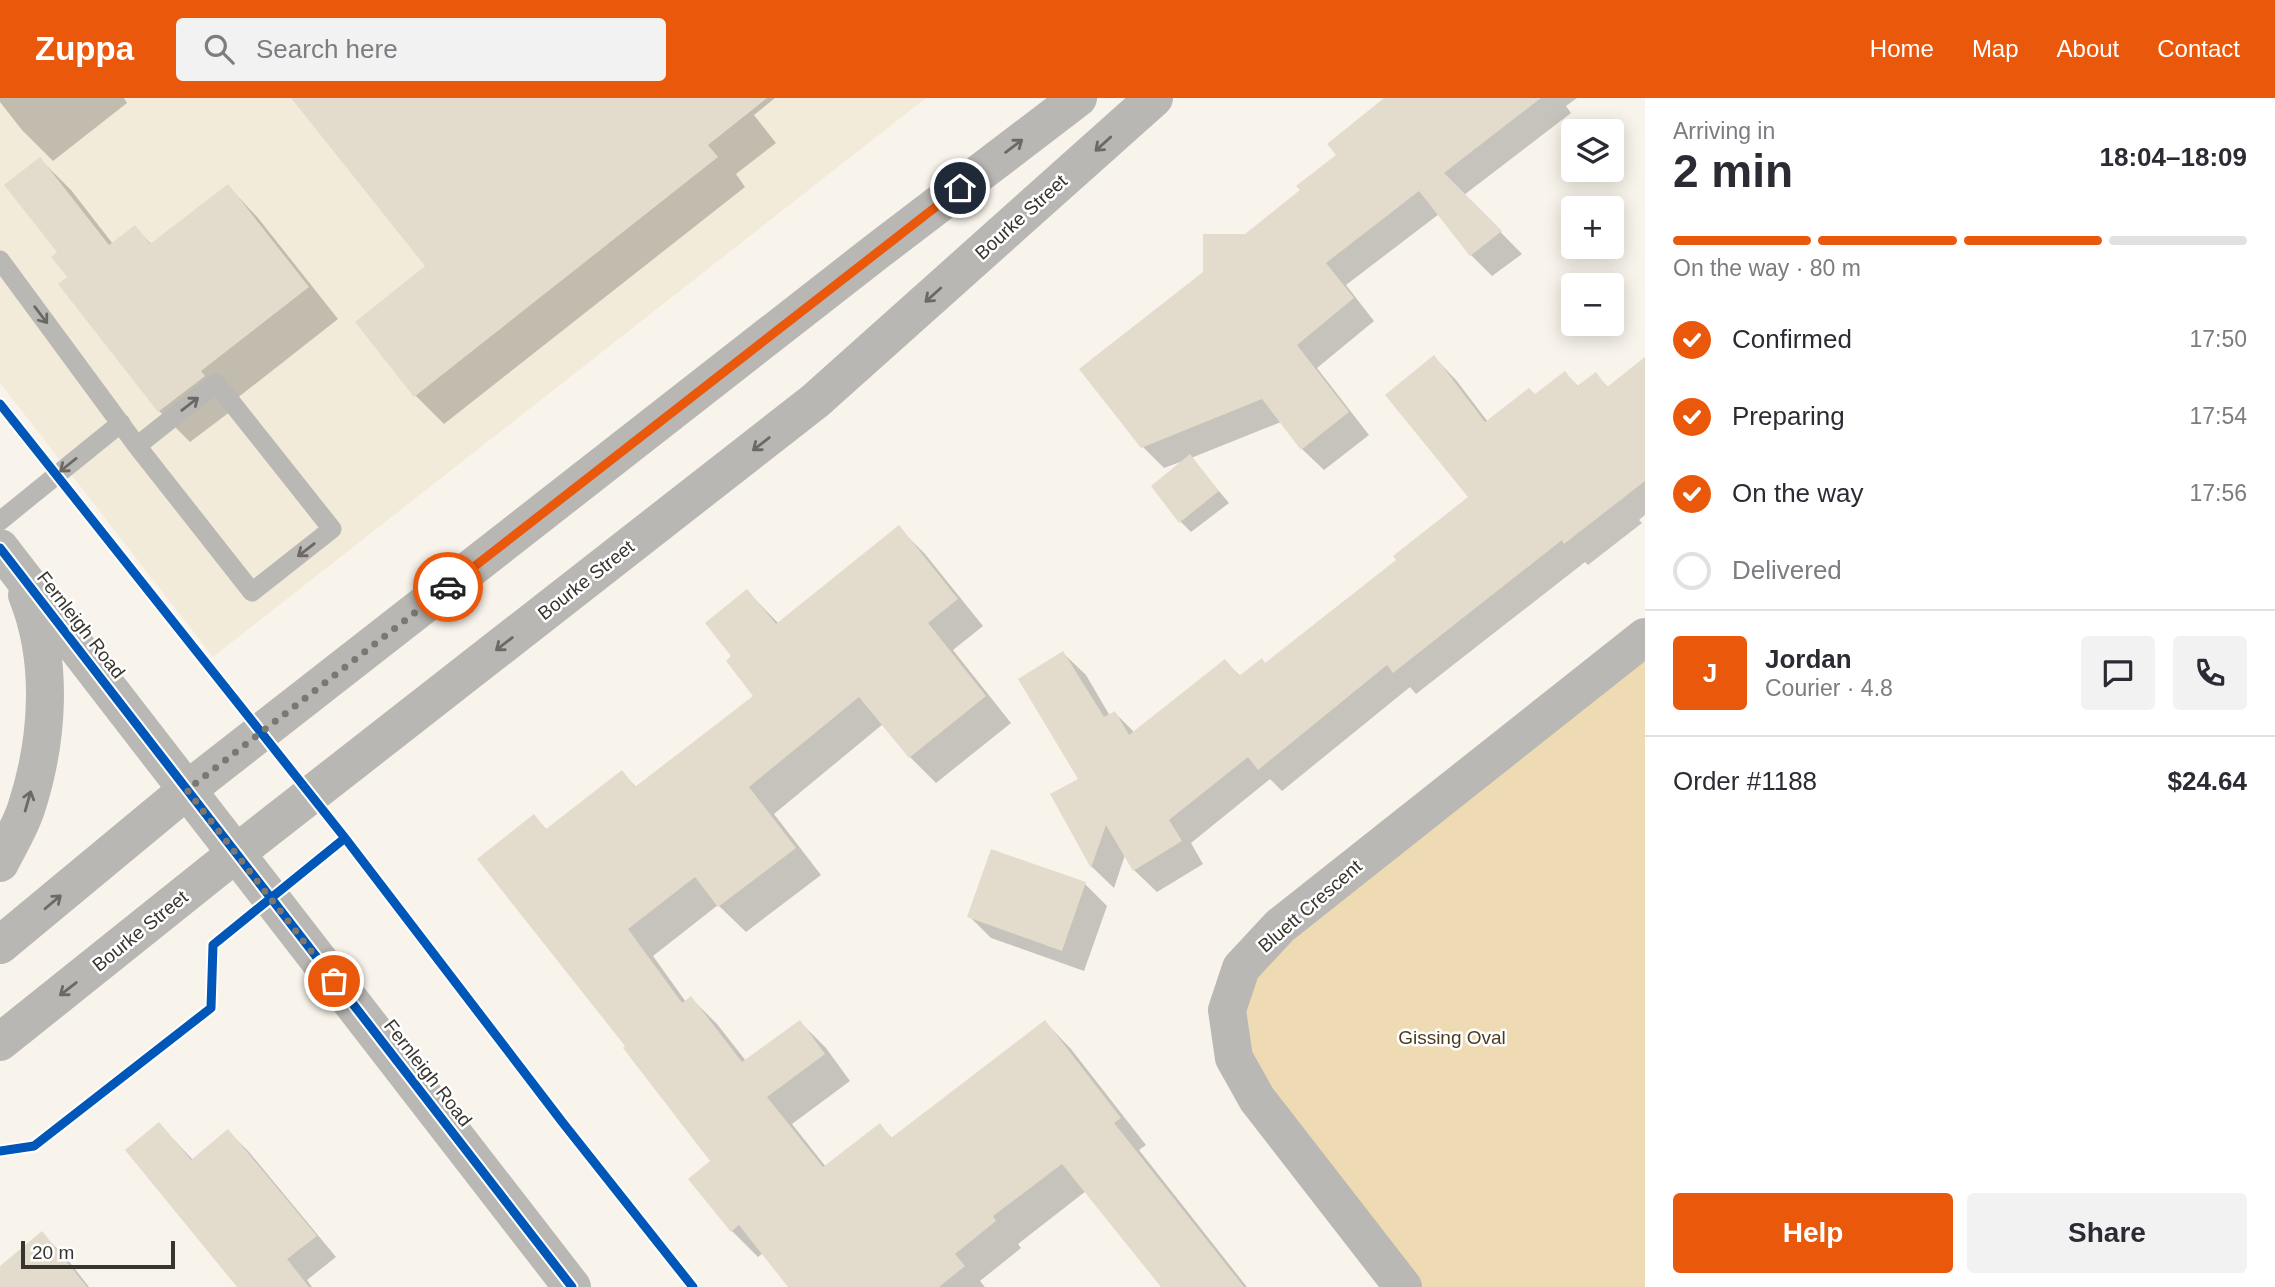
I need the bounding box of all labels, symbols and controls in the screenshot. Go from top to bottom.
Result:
search box [176,18,666,81]
text: Zuppa [35,30,134,67]
icon: search [200,30,238,68]
text: Search here [256,34,398,64]
text: Home [1870,35,1934,62]
text: Map [1972,35,2019,62]
text: About [2057,35,2119,62]
text: Contact [2157,35,2240,62]
text: Arriving in [1673,118,1775,144]
map controls [1561,119,1624,336]
button: layers [1561,119,1624,182]
one-way arrow [1095,135,1112,152]
one-way arrow [1004,139,1022,154]
text: 18:04–18:09 [2100,142,2247,172]
text: 2 min [1673,145,1793,197]
pin [930,158,990,218]
icon: home [941,169,979,207]
street label: Bourke Street [971,170,1072,264]
button: + [1561,196,1624,259]
text: On the way · 80 m [1673,255,1861,281]
button: − [1561,273,1624,336]
one-way arrow [925,287,942,304]
one-way arrow [34,305,48,324]
icon: check [1673,321,1711,359]
text: Confirmed [1732,324,1852,354]
text: 17:50 [2189,326,2247,352]
one-way arrow [181,396,199,411]
icon: check [1673,398,1711,436]
text: Preparing [1732,401,1845,431]
text: 17:54 [2189,403,2247,429]
one-way arrow [752,436,771,451]
one-way arrow [60,458,78,473]
icon: check [1673,475,1711,513]
text: On the way [1732,478,1864,508]
text: 17:56 [2189,480,2247,506]
street label: Bourke Street [534,536,639,624]
one-way arrow [298,542,316,557]
courier [413,552,483,622]
text: Delivered [1732,555,1842,585]
street label: Fernleigh Road [33,567,129,683]
icon: car [429,568,467,606]
one-way arrow [495,636,514,651]
button: chat [2081,636,2155,710]
button: phone [2173,636,2247,710]
text: Jordan [1765,644,1852,674]
text: J [1703,658,1717,688]
text: Courier · 4.8 [1765,675,1893,701]
text: Order #1188 [1673,766,1817,796]
text: $24.64 [2167,766,2247,796]
one-way arrow [22,790,35,813]
street label: Bluett Crescent [1254,855,1366,957]
street label: Bourke Street [88,886,192,976]
one-way arrow [43,894,61,910]
pin [304,951,364,1011]
icon: bag [315,962,353,1000]
one-way arrow [59,981,77,996]
street label: Fernleigh Road [380,1015,476,1131]
park label: Gissing Oval [1398,1027,1506,1048]
button: Help [1673,1193,1953,1273]
button: Share [1967,1193,2247,1273]
scale bar [21,1238,175,1270]
text: 20 m [32,1242,74,1263]

